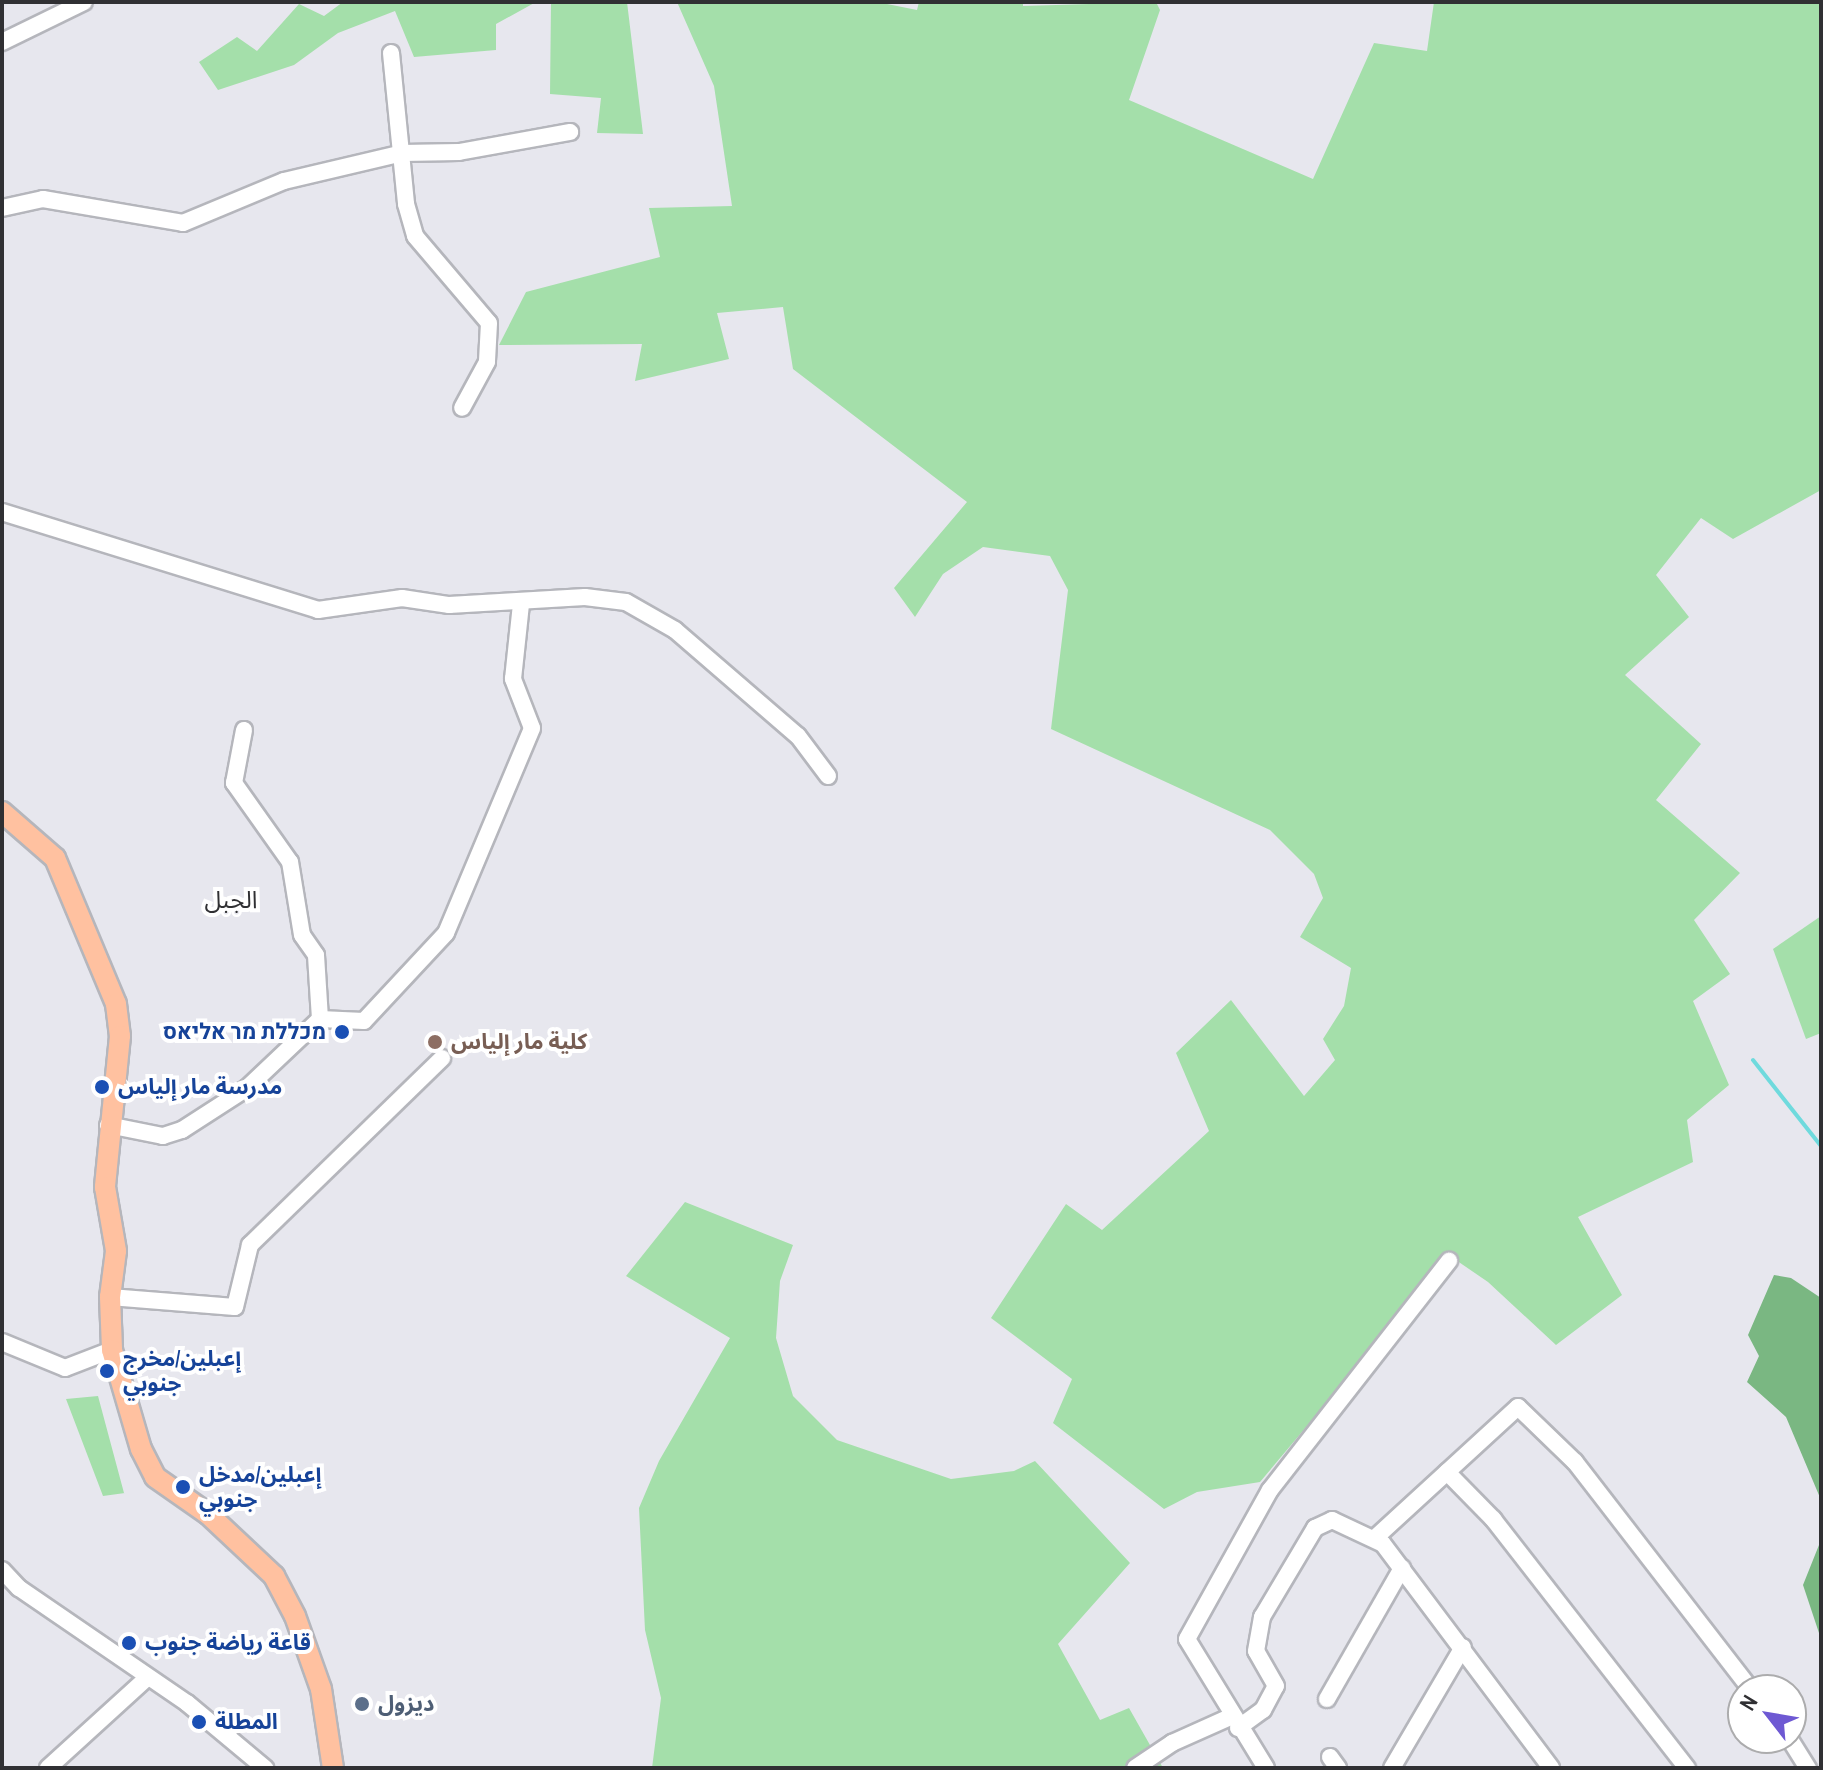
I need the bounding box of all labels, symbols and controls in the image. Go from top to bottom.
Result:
district label: الجبل [205,886,257,914]
place label: מכללת מר אליאס [163,1019,326,1045]
marker: מכללת מר אליאס [333,1023,351,1041]
place label: كلية مار إلياس [451,1029,587,1055]
marker: كلية مار إلياس [426,1033,444,1051]
place label: مدرسة مار إلياس [118,1074,282,1100]
marker: مدرسة مار إلياس [93,1078,111,1096]
place label: إعبلين/مخرج جنوبي [123,1345,241,1396]
marker: إعبلين/مخرج جنوبي [98,1362,116,1380]
place label: إعبلين/مدخل جنوبي [199,1461,322,1512]
marker: إعبلين/مدخل جنوبي [174,1478,192,1496]
place label: قاعة رياضة جنوب [145,1630,311,1656]
marker: قاعة رياضة جنوب [120,1634,138,1652]
north arrow [1727,1674,1807,1754]
text: N [1732,1689,1764,1716]
place label: ديزول [378,1691,434,1717]
marker: ديزول [353,1695,371,1713]
place label: المطلة [215,1709,278,1735]
marker: المطلة [190,1713,208,1731]

